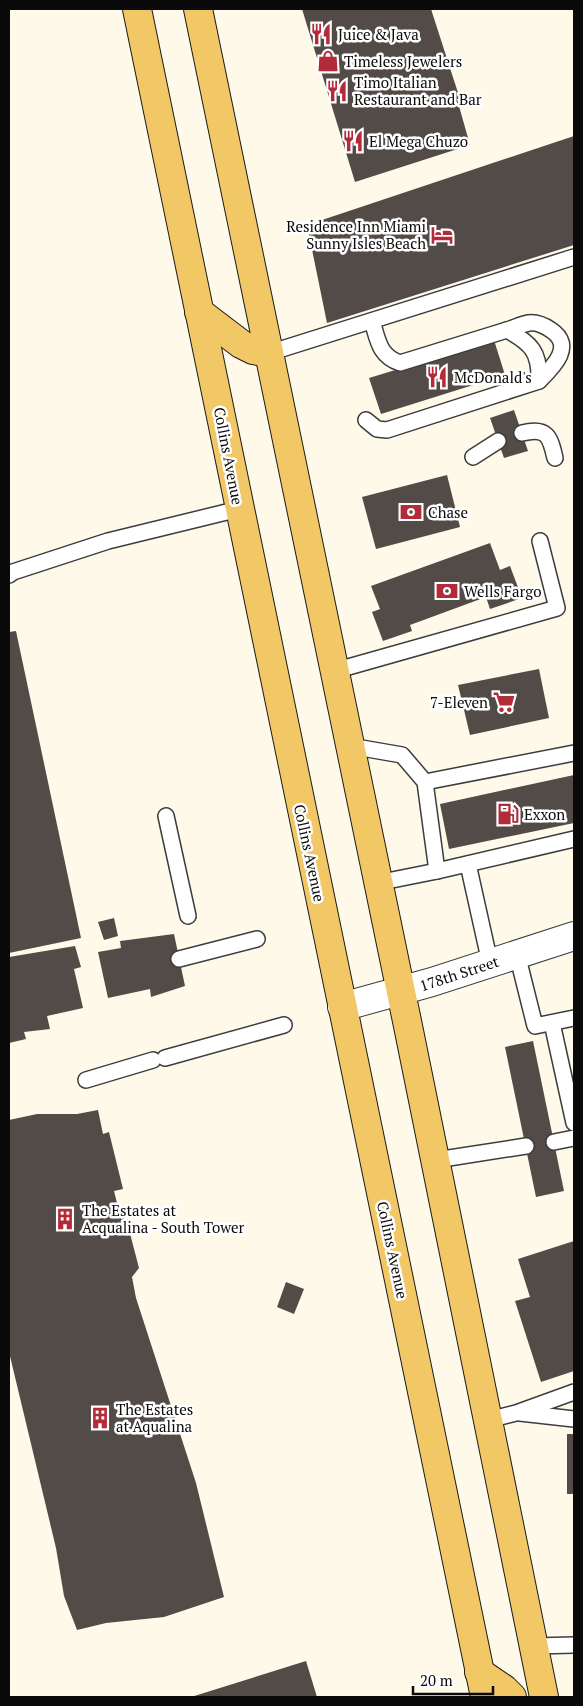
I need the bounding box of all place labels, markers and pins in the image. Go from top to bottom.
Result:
restaurant icon: Juice & Java [308,21,334,47]
place label: Juice & Java [338,24,419,44]
shop icon: Timeless Jewelers [315,48,341,74]
place label: Timeless Jewelers [344,51,462,71]
place label: Timo Italian Restaurant and Bar [354,72,482,109]
restaurant icon: Timo Italian Restaurant and Bar [324,78,350,104]
restaurant icon: El Mega Chuzo [340,128,366,154]
place label: El Mega Chuzo [369,131,468,151]
place label: Residence Inn Miami Sunny Isles Beach [286,216,426,253]
hotel icon: Residence Inn Miami Sunny Isles Beach [429,222,455,248]
restaurant icon: McDonald's [424,364,450,390]
place label: McDonald's [454,367,532,387]
bank icon: Chase [398,499,424,525]
place label: Chase [428,502,468,522]
bank icon: Wells Fargo [434,578,460,604]
place label: Wells Fargo [464,581,541,601]
supermarket icon: 7-Eleven [491,689,517,715]
place label: 7-Eleven [430,692,488,712]
fuel station icon: Exxon [495,801,521,827]
place label: Exxon [524,804,565,824]
place label: The Estates at Acqualina - South Tower [82,1200,245,1237]
building icon: The Estates at Acqualina - South Tower [52,1206,78,1232]
place label: The Estates at Aqualina [116,1399,193,1436]
building icon: The Estates at Aqualina [87,1405,113,1431]

